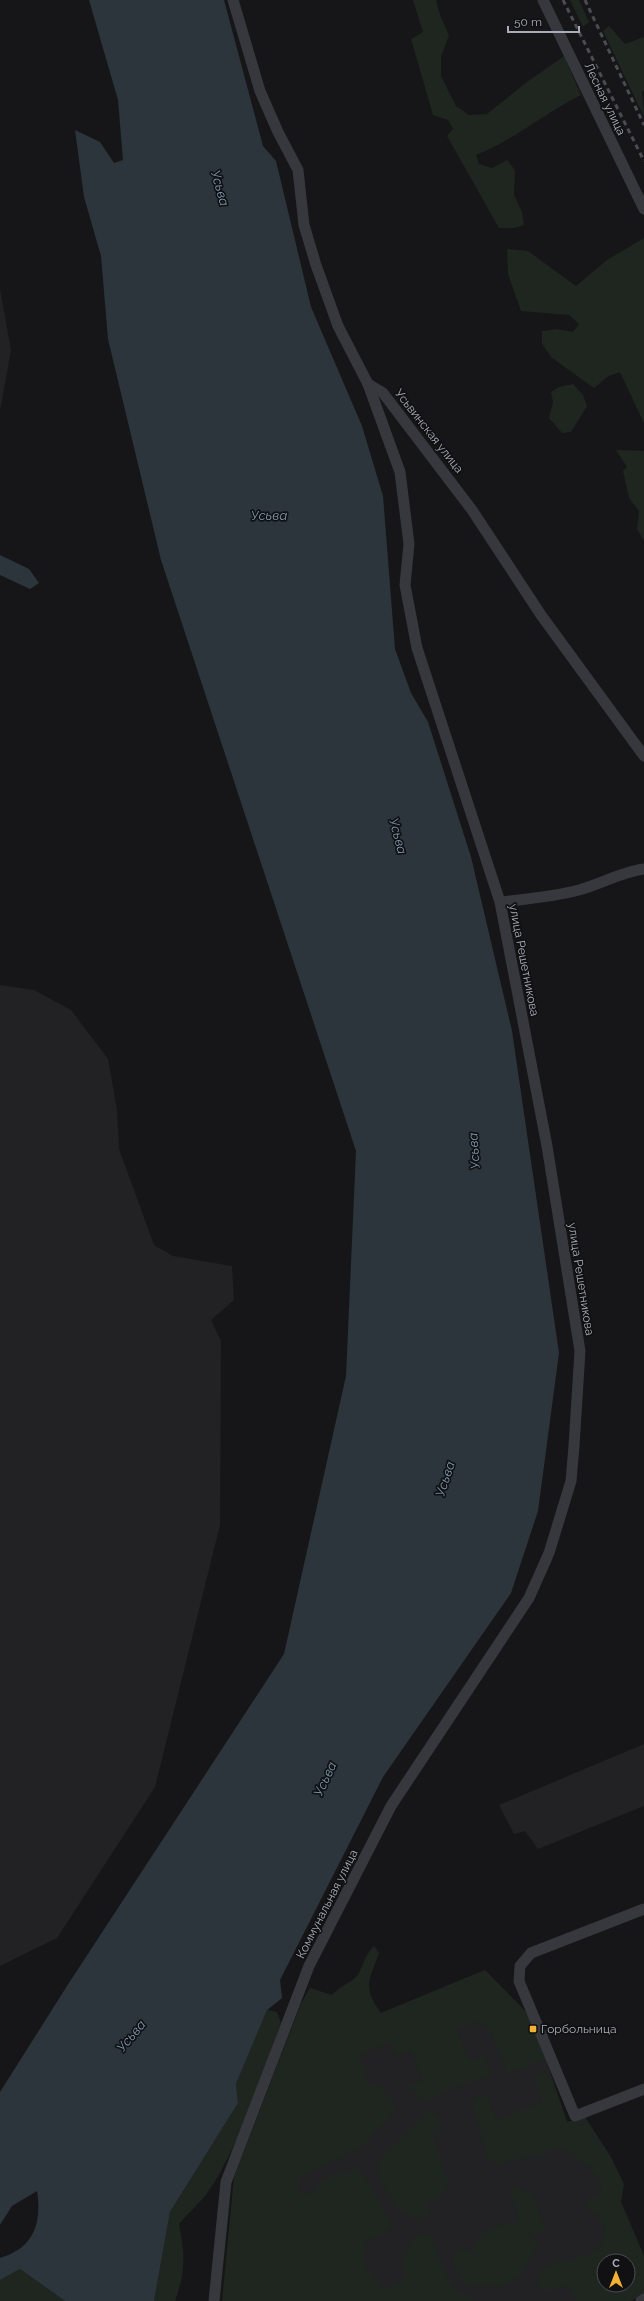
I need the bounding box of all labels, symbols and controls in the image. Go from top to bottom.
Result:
scale bar [508,8,579,34]
text: 50 m [514,15,542,29]
street label: Лесная улица [581,61,629,137]
water label: Усьва [208,168,232,208]
street label: Усьвинская улица [392,386,466,476]
water label: Усьва [251,508,287,523]
water label: Усьва [386,816,410,856]
street label: улица Решетникова [506,903,542,1017]
water label: Усьва [465,1132,483,1170]
street label: улица Решетникова [565,1222,597,1336]
water label: Усьва [432,1459,458,1499]
water label: Усьва [310,1759,340,1799]
street label: Коммунальная улица [293,1847,361,1961]
water label: Усьва [114,2017,149,2055]
place label: Горбольница [541,2022,616,2036]
marker: Горбольница [528,2024,538,2034]
north arrow [596,2253,636,2293]
text: С [612,2257,620,2270]

